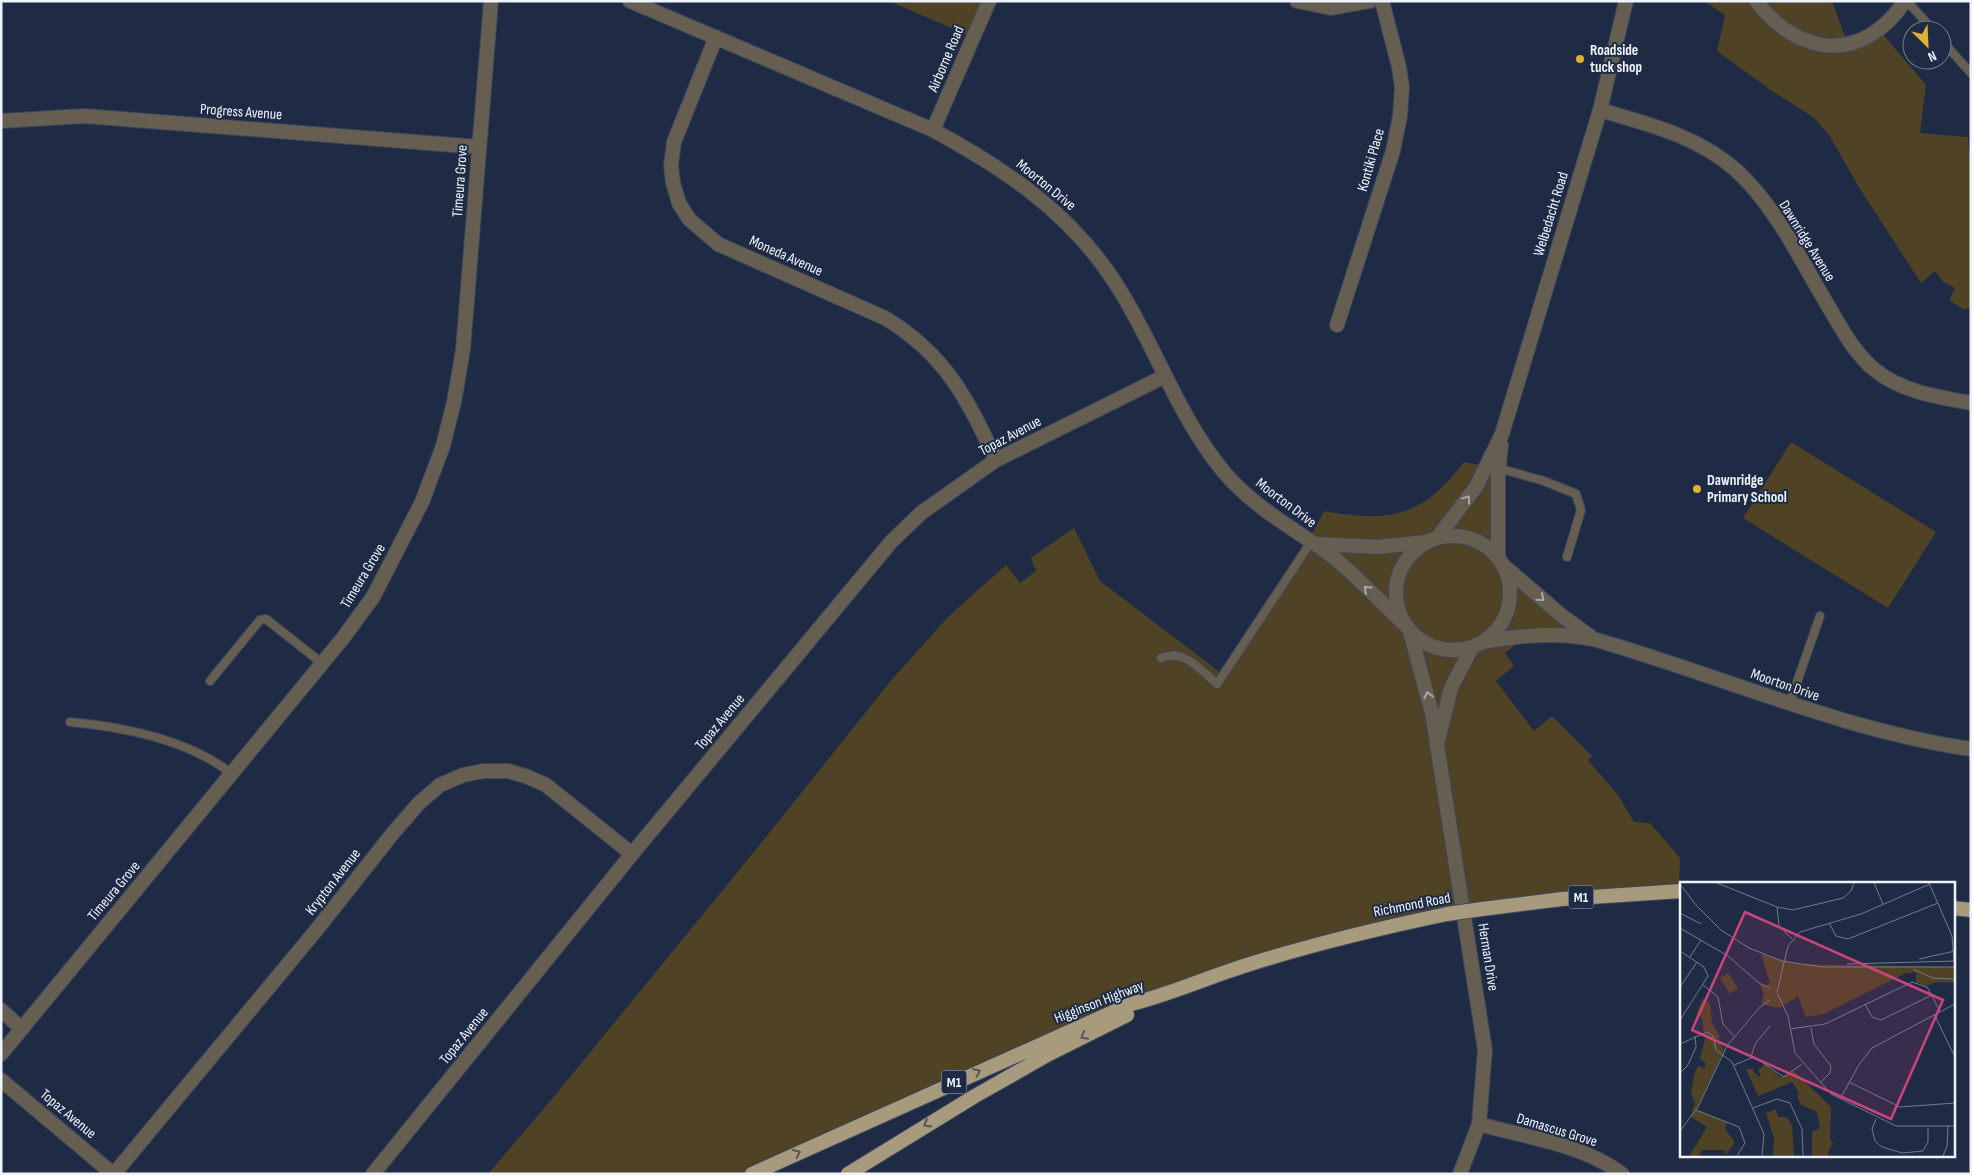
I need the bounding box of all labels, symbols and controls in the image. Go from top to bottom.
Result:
north arrow [1902,20,1952,70]
street label: Airborne Road [923,23,968,96]
place label: Roadside tuck shop [1590,41,1642,77]
text: N [1925,47,1939,66]
marker: Roadside tuck shop [1574,53,1586,65]
street label: Progress Avenue [199,100,283,124]
street label: Kontiki Place [1353,126,1389,194]
street label: Timeura Grove [448,144,472,218]
street label: Moorton Drive [1012,155,1080,215]
street label: Welbedacht Road [1529,170,1573,258]
street label: Dawnridge Avenue [1775,197,1839,285]
street label: Moneda Avenue [746,231,826,281]
street label: Topaz Avenue [976,412,1044,460]
place label: Dawnridge Primary School [1707,471,1787,507]
street label: Moorton Drive [1252,474,1320,532]
marker: Dawnridge Primary School [1691,483,1703,495]
one-way arrow [1461,495,1470,505]
street label: Timeura Grove [336,540,390,612]
one-way arrow [1363,585,1372,594]
one-way arrow [1535,592,1544,600]
street label: Moorton Drive [1748,664,1822,706]
street label: Topaz Avenue [691,690,749,754]
one-way arrow [1423,690,1434,699]
street label: Krypton Avenue [301,845,365,919]
street label: Timeura Grove [83,857,145,925]
inset map [1680,882,1954,1158]
road number: M1 [1568,886,1594,909]
street label: Richmond Road [1372,888,1452,922]
street label: Herman Drive [1473,922,1503,992]
street label: Higginson Highway [1051,976,1147,1028]
street label: Topaz Avenue [435,1004,493,1068]
one-way arrow [1080,1030,1089,1040]
one-way arrow [972,1068,981,1078]
road number: M1 [942,1070,966,1094]
street label: Topaz Avenue [36,1085,100,1143]
street label: Damascus Grove [1514,1109,1600,1151]
one-way arrow [924,1118,933,1128]
one-way arrow [792,1149,801,1160]

